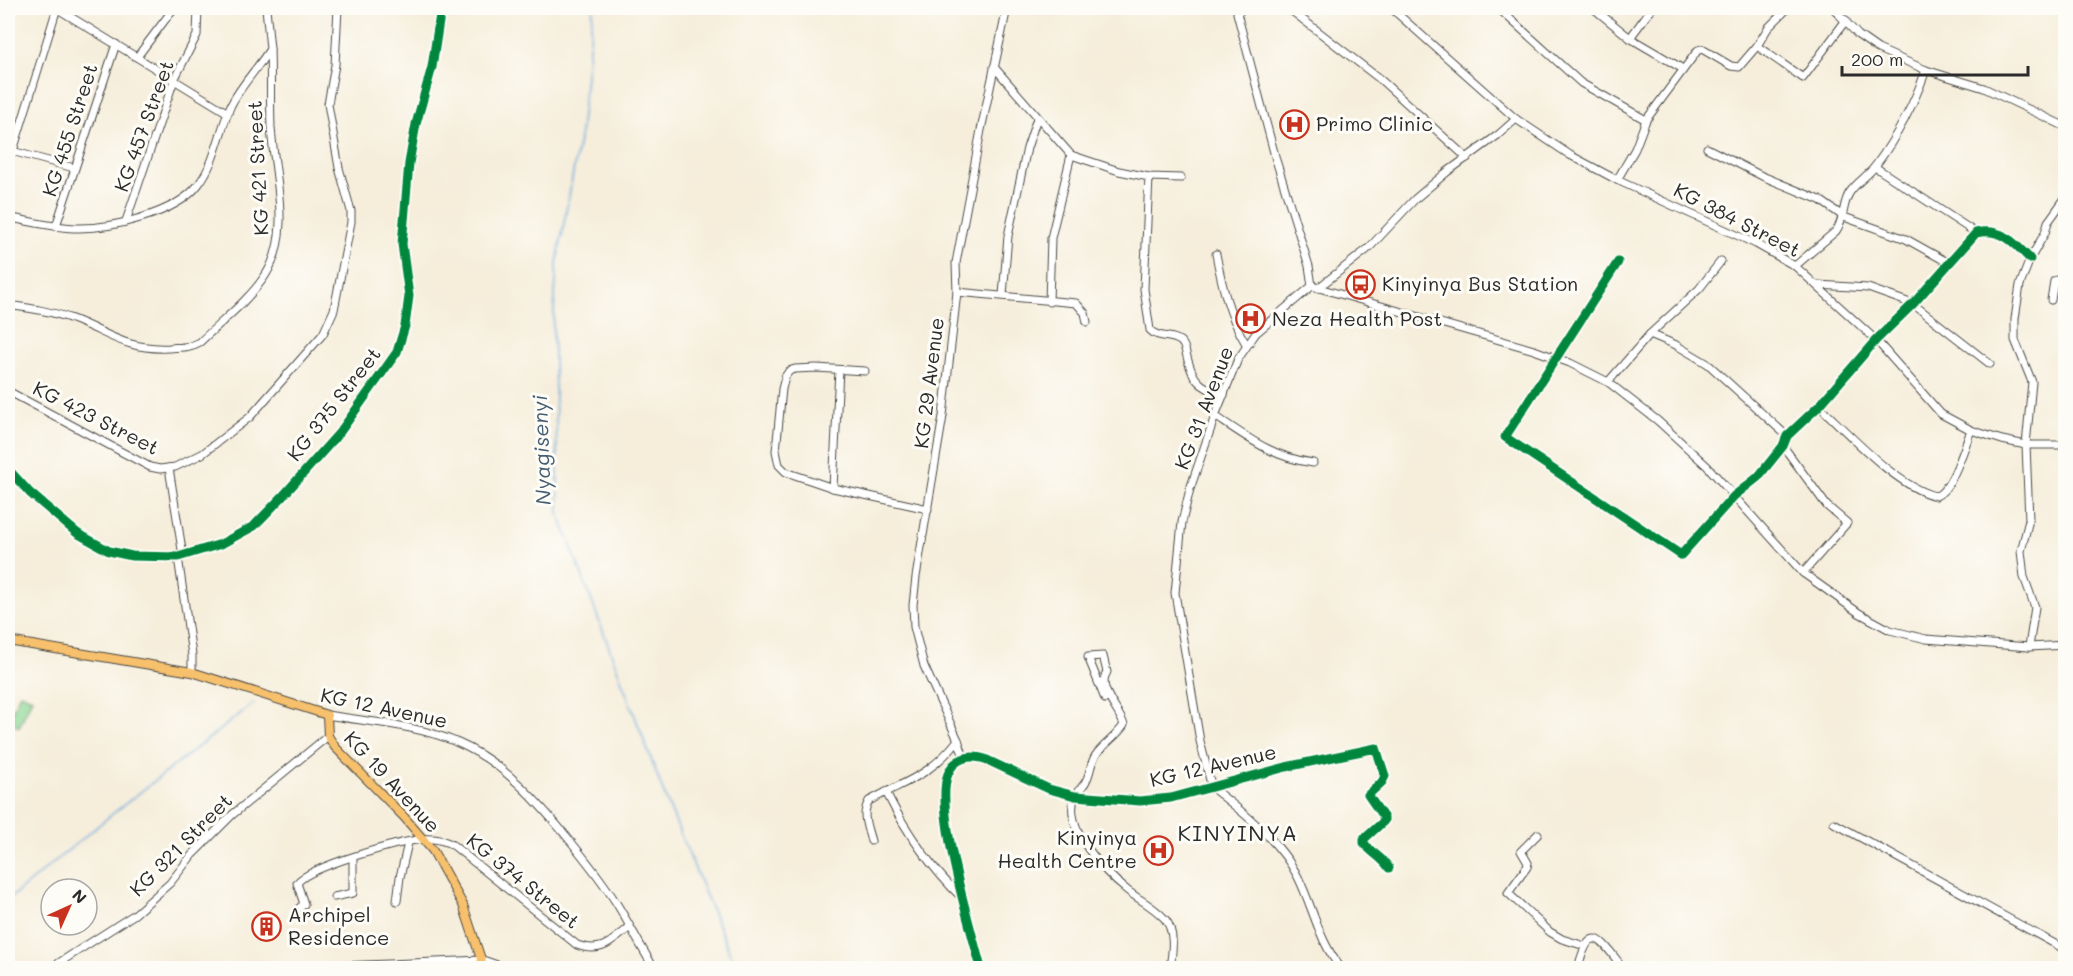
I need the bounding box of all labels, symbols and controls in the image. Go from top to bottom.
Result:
scale bar [1842,39,2028,77]
text: 200 m [1851,47,1903,71]
street label: KG 457 Street [107,56,179,195]
street label: KG 455 Street [35,60,103,200]
street label: KG 421 Street [240,100,274,236]
hospital icon: Primo Clinic [1279,108,1311,140]
place label: Primo Clinic [1316,110,1433,136]
street label: KG 384 Street [1670,176,1805,262]
bus stop icon: Kinyinya Bus Station [1345,268,1377,300]
place label: Kinyinya Bus Station [1382,270,1578,296]
hospital icon: Neza Health Post [1235,303,1267,335]
place label: Neza Health Post [1272,305,1442,331]
street label: KG 29 Avenue [907,316,949,450]
street label: KG 375 Street [281,341,386,466]
street label: KG 31 Avenue [1168,342,1238,473]
street label: KG 423 Street [29,374,164,460]
water label: Nyagisenyi [525,394,556,506]
street label: KG 12 Avenue [318,681,450,733]
street label: KG 19 Avenue [339,725,446,838]
street label: KG 12 Avenue [1147,738,1279,792]
street label: KG 321 Street [123,787,237,901]
district label: KINYINYA [1177,818,1299,847]
place label: Kinyinya Health Centre [997,824,1137,873]
street label: KG 374 Street [462,827,585,934]
hospital icon: Kinyinya Health Centre [1142,834,1174,866]
north arrow [39,877,99,937]
text: N [68,884,92,908]
place label: Archipel Residence [288,901,389,950]
building icon: Archipel Residence [251,910,283,942]

